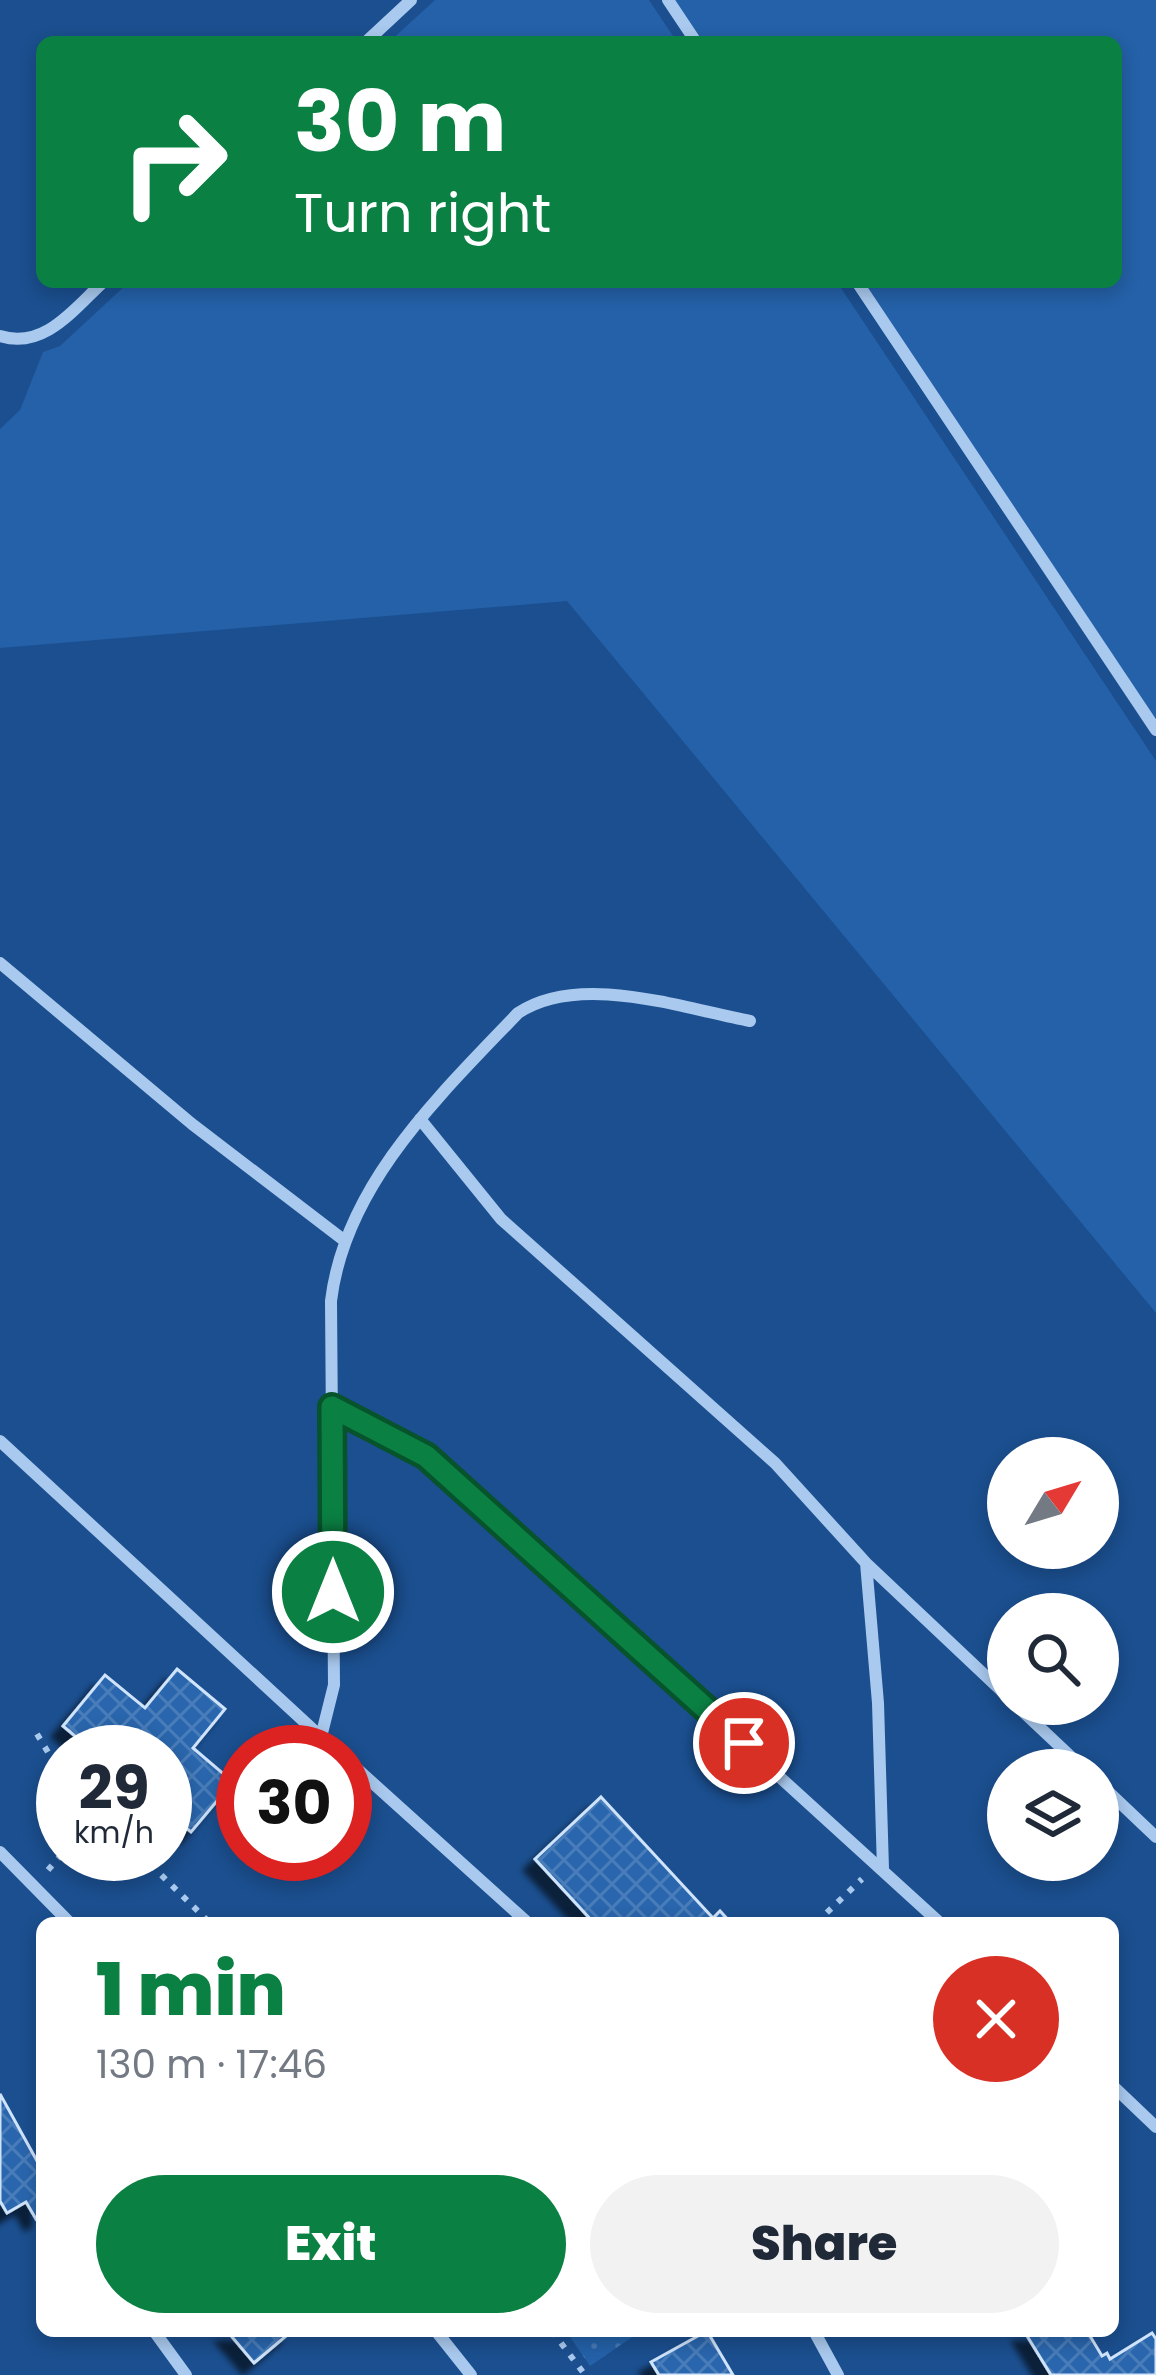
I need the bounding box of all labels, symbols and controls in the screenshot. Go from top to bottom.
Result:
text: 30 m [294,63,506,180]
icon: right [96,84,252,240]
text: Turn right [294,175,551,251]
north arrow [987,1437,1119,1569]
map controls [987,1437,1119,1881]
position arrow [270,1529,396,1655]
button: search [987,1593,1119,1725]
pin [693,1692,795,1794]
icon: arrive [711,1710,777,1776]
speed limit sign: 30 [216,1725,372,1881]
text: 29 [78,1746,150,1830]
button: layers [987,1749,1119,1881]
text: km/h [74,1811,154,1854]
text: 1 min [96,1939,286,2040]
button: close [933,1956,1059,2082]
text: 130 m · 17:46 [96,2037,327,2092]
button: Exit [96,2175,566,2313]
button: Share [590,2175,1059,2313]

